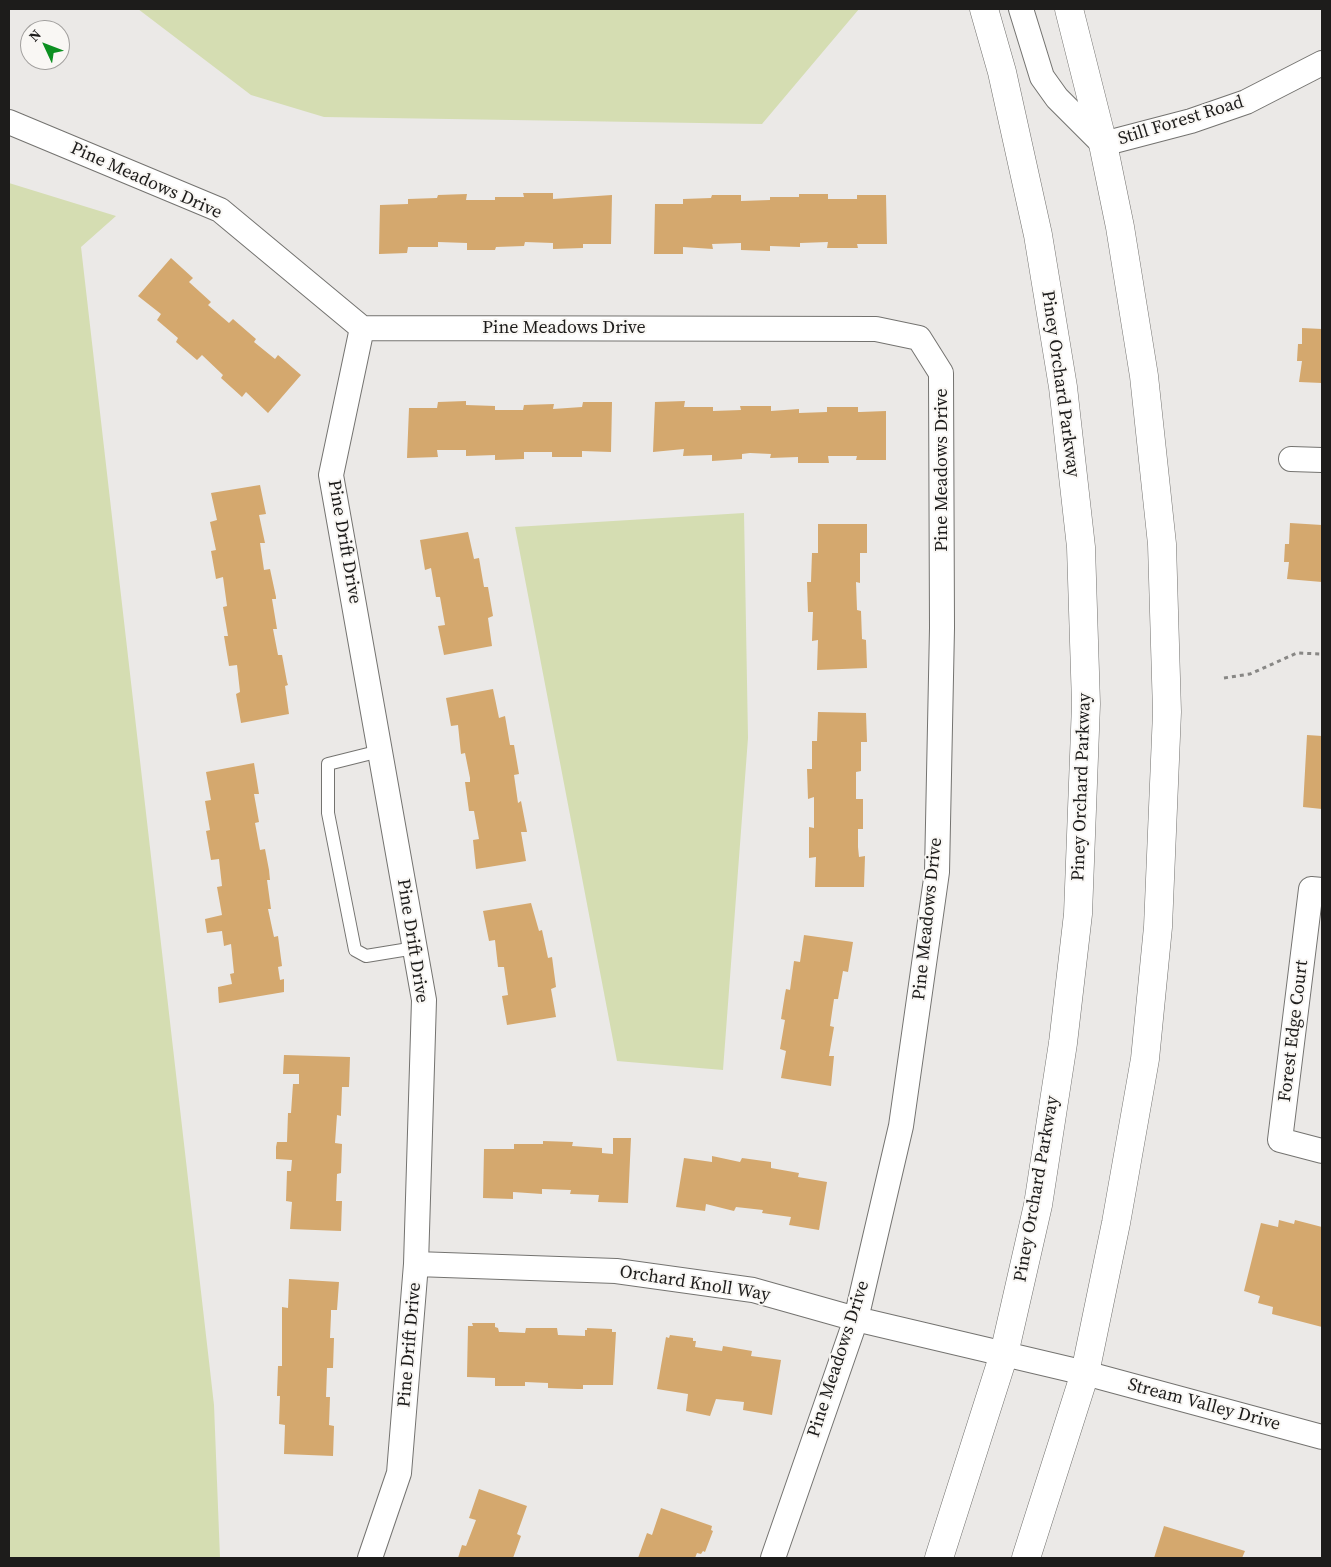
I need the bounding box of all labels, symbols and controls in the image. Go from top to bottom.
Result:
north arrow [20,20,70,70]
text: N [24,25,46,46]
street label: Still Forest Road [1116,92,1246,150]
street label: Pine Meadows Drive [67,138,225,224]
street label: Piney Orchard Parkway [1036,289,1084,479]
street label: Pine Meadows Drive [482,317,646,339]
street label: Pine Meadows Drive [931,388,953,552]
street label: Pine Drift Drive [322,478,366,606]
street label: Piney Orchard Parkway [1068,692,1096,882]
street label: Pine Meadows Drive [909,837,947,1001]
street label: Pine Drift Drive [392,877,432,1005]
street label: Forest Edge Court [1275,959,1313,1103]
street label: Piney Orchard Parkway [1010,1094,1064,1284]
street label: Orchard Knoll Way [618,1261,772,1307]
street label: Pine Meadows Drive [803,1278,875,1440]
street label: Pine Drift Drive [394,1282,426,1408]
street label: Stream Valley Drive [1125,1374,1283,1436]

